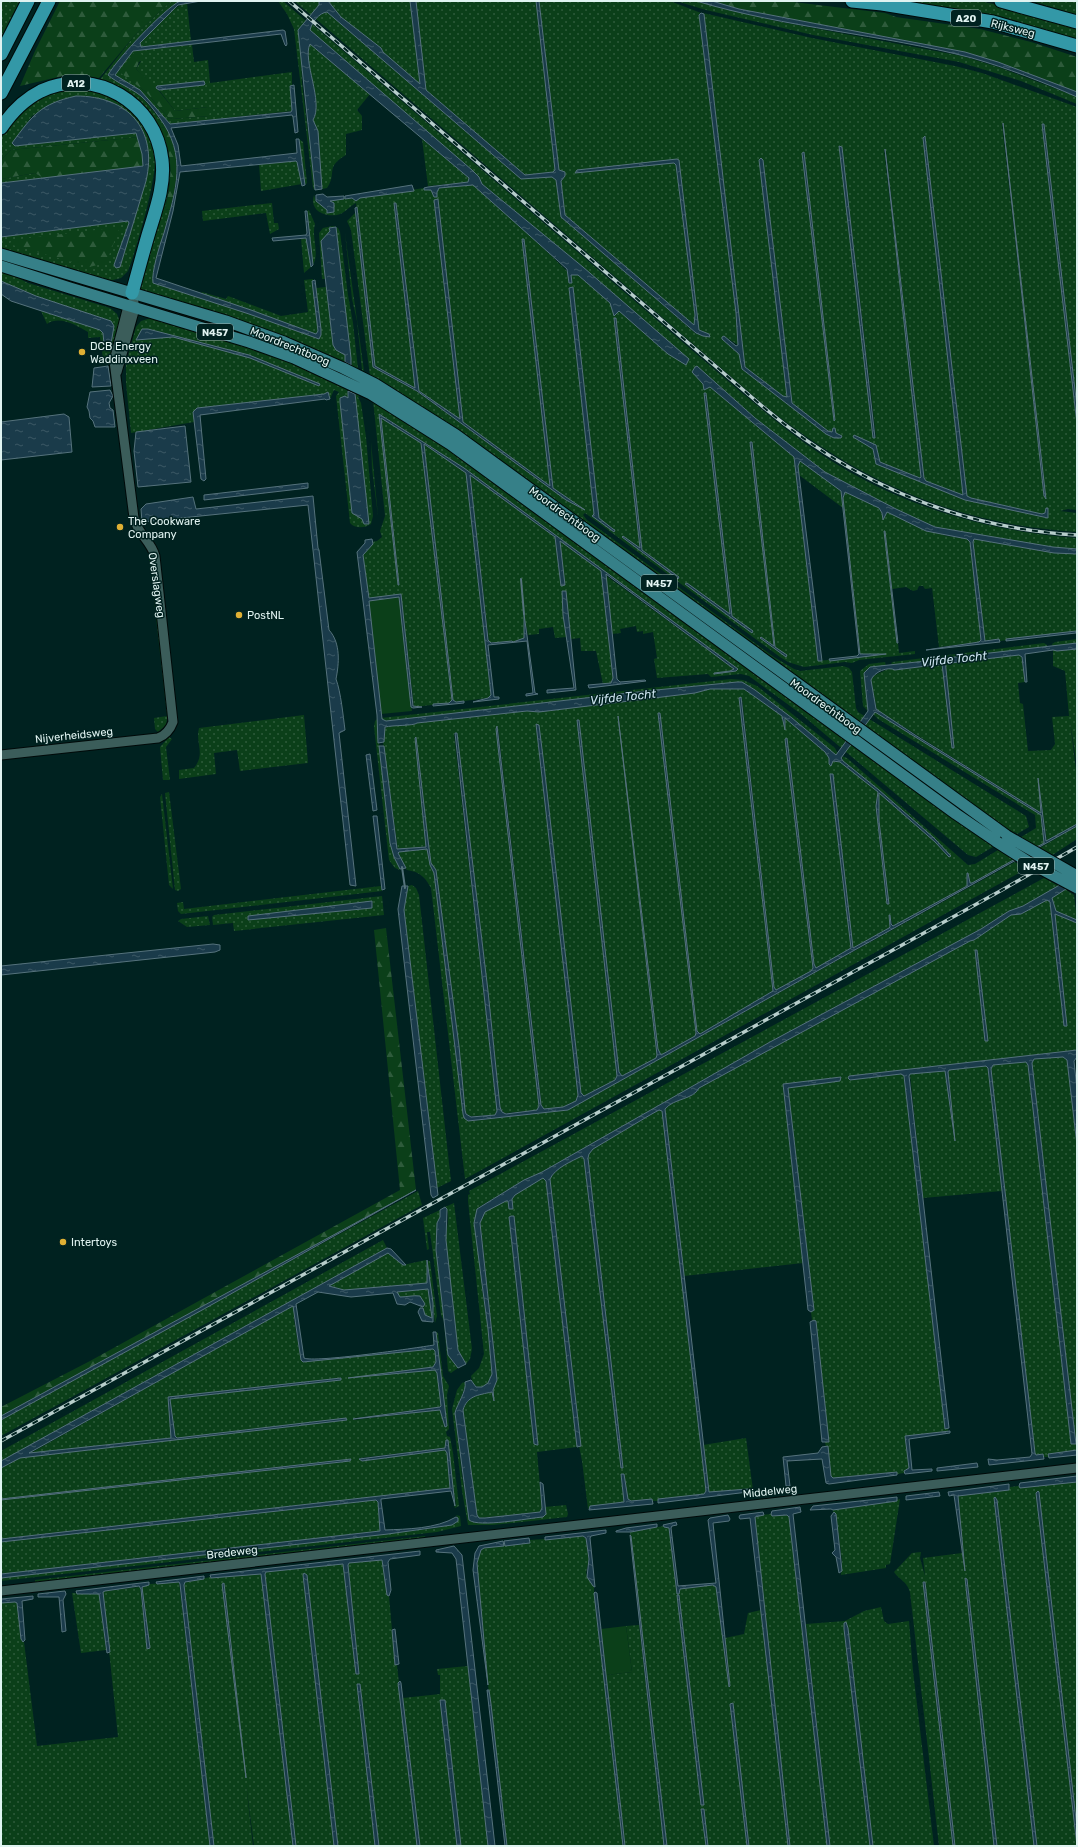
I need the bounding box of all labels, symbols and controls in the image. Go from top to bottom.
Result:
road number: A20 [951,10,981,26]
street label: Rijksweg [989,17,1036,40]
road number: A12 [62,75,90,91]
road number: N457 [197,324,233,340]
street label: Moordrechtboog [248,325,332,368]
place label: DCB Energy Waddinxveen [90,340,158,366]
marker: DCB Energy Waddinxveen [77,347,87,357]
street label: Moordrechtboog [527,484,603,545]
place label: The Cookware Company [128,515,200,541]
marker: The Cookware Company [115,522,125,532]
street label: Overslagweg [145,551,168,619]
road number: N457 [641,575,677,591]
place label: PostNL [247,609,284,622]
marker: PostNL [234,610,244,620]
water label: Vijfde Tocht [920,649,988,669]
street label: Moordrechtboog [788,676,864,737]
water label: Vijfde Tocht [589,687,657,707]
street label: Nijverheidsweg [34,725,114,746]
road number: N457 [1018,858,1054,874]
place label: Intertoys [71,1236,118,1249]
marker: Intertoys [58,1237,68,1247]
street label: Middelweg [742,1482,798,1501]
street label: Bredeweg [206,1543,258,1562]

